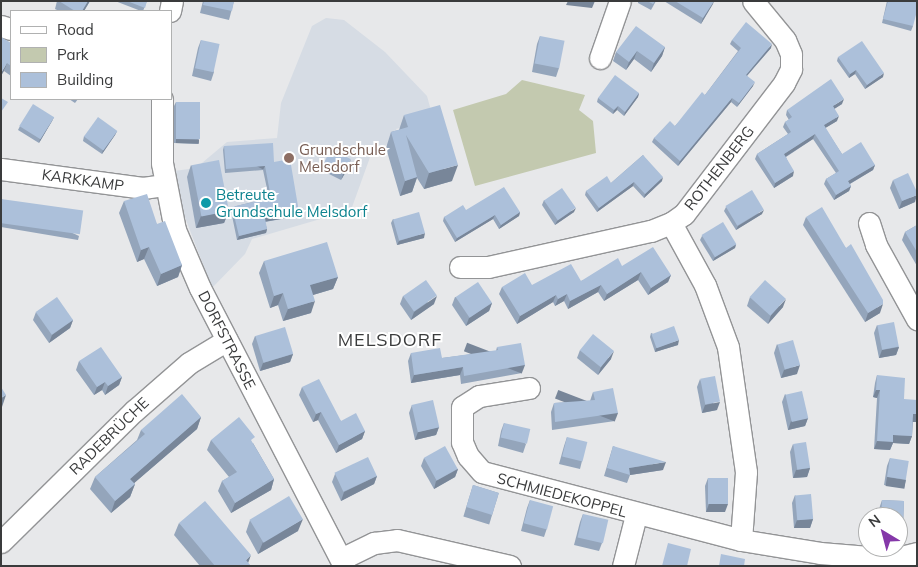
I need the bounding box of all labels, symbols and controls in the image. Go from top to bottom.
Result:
legend [10,10,172,100]
text: Road [57,20,94,39]
text: Park [57,45,89,64]
text: Building [57,70,113,89]
street label: ROTHENBERG [680,122,758,214]
place label: Grundschule Melsdorf [299,140,386,175]
marker: Grundschule Melsdorf [283,152,295,164]
street label: KARKKAMP [41,165,125,195]
place label: Betreute Grundschule Melsdorf [216,185,367,220]
marker: Betreute Grundschule Melsdorf [200,197,212,209]
street label: DORFSTRASSE [194,288,260,392]
district label: MELSDORF [337,329,443,351]
street label: RADEBRÜCHE [66,394,152,478]
street label: SCHMIEDEKOPPEL [495,469,629,521]
north arrow [858,507,908,557]
text: N [865,510,884,531]

